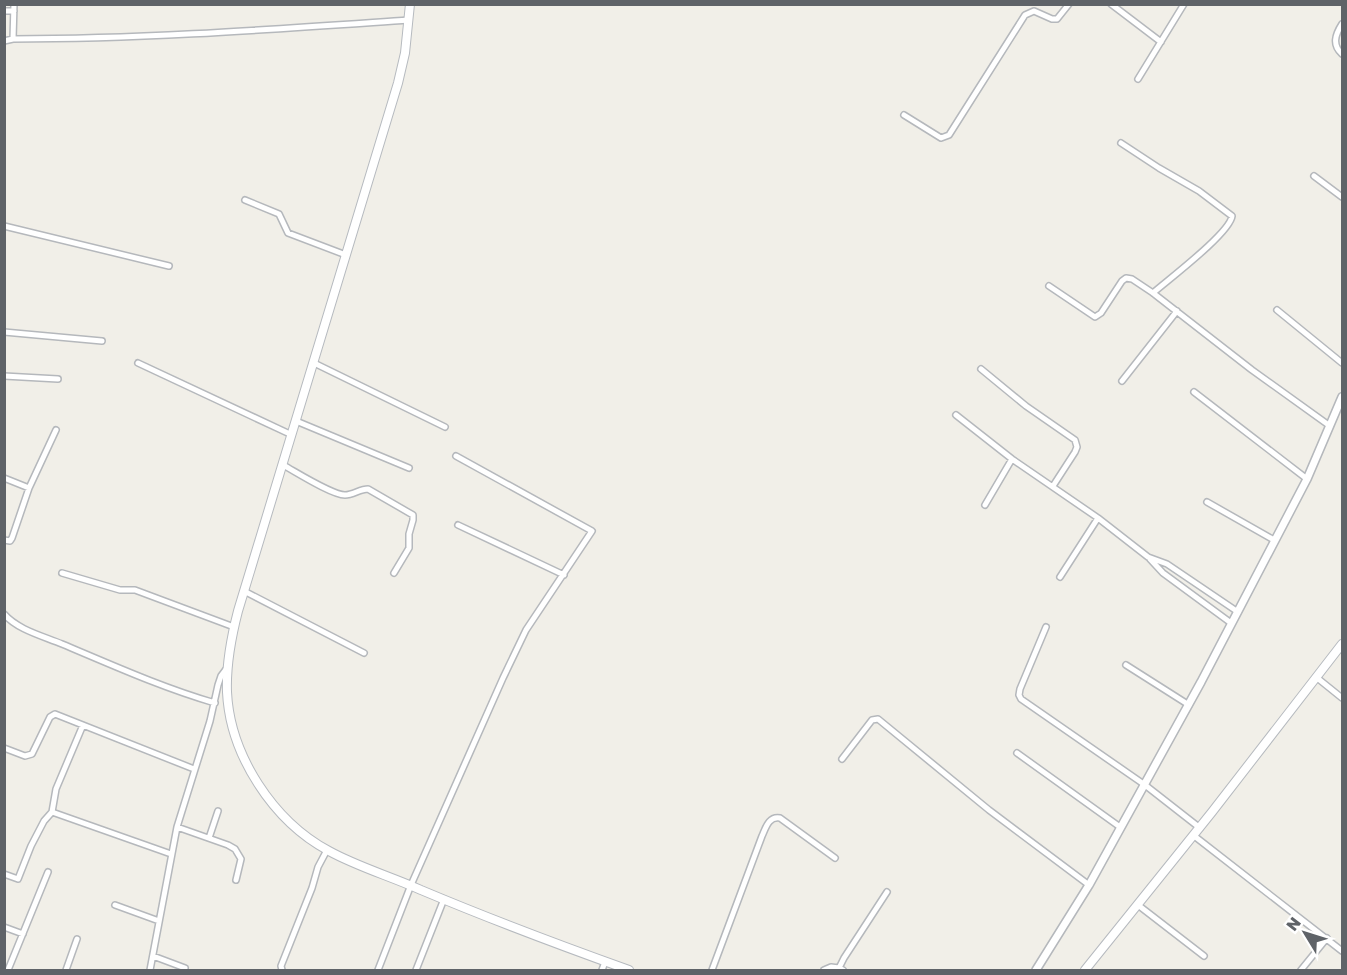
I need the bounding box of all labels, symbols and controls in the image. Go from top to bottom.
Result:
north arrow [1275,903,1335,963]
text: N [1282,913,1305,935]

